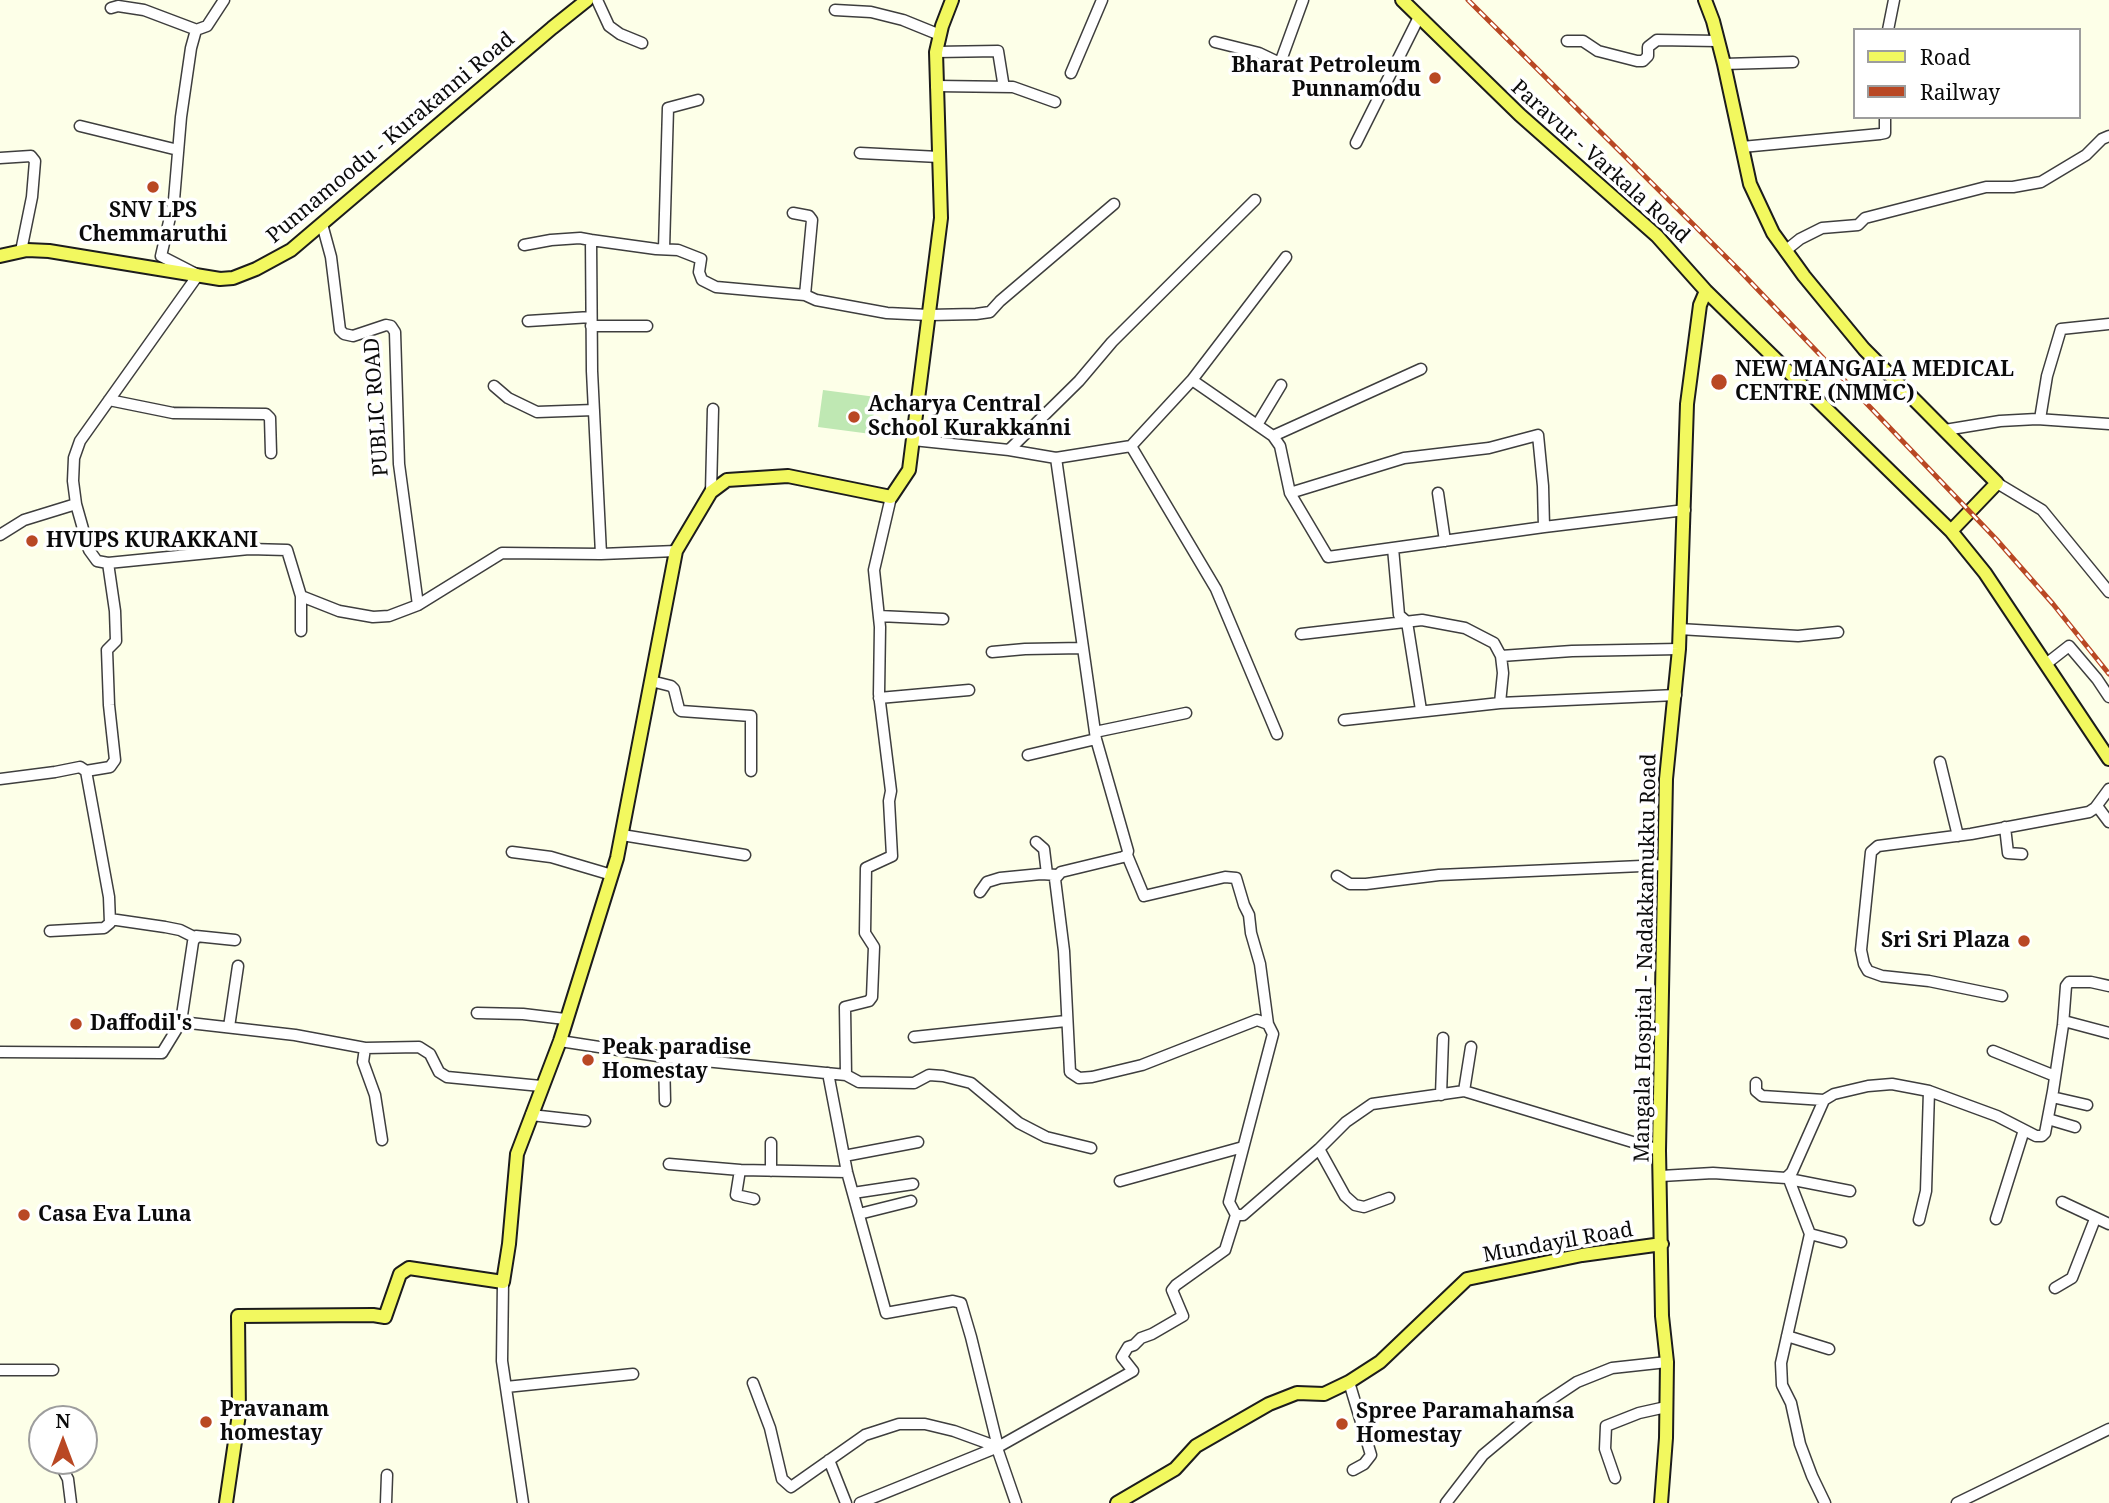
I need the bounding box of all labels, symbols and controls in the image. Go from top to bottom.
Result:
street label: Punnamoodu - Kurakanni Road [262,27,520,249]
legend [1854,28,2081,119]
text: Road [1920,43,1971,71]
place label: Bharat Petroleum Punnamodu [1231,53,1421,103]
marker: Bharat Petroleum Punnamodu [1427,70,1443,86]
street label: Paravur - Varkala Road [1505,75,1695,249]
text: Railway [1920,78,2000,106]
marker: SNV LPS Chemmaruthi [145,179,161,195]
place label: SNV LPS Chemmaruthi [79,198,227,248]
street label: PUBLIC ROAD [360,337,394,477]
place label: NEW MANGALA MEDICAL CENTRE (NMMC) [1735,357,2014,407]
marker: NEW MANGALA MEDICAL CENTRE (NMMC) [1709,372,1729,392]
place label: Acharya Central School Kurakkanni [868,392,1071,442]
marker: Acharya Central School Kurakkanni [846,409,862,425]
place label: HVUPS KURAKKANI [46,528,258,554]
marker: HVUPS KURAKKANI [24,533,40,549]
street label: Mangala Hospital - Nadakkamukku Road [1630,753,1662,1163]
place label: Sri Sri Plaza [1881,928,2010,954]
marker: Sri Sri Plaza [2016,933,2032,949]
place label: Daffodil's [90,1011,192,1037]
marker: Daffodil's [68,1016,84,1032]
place label: Peak paradise Homestay [602,1035,751,1085]
marker: Peak paradise Homestay [580,1052,596,1068]
place label: Casa Eva Luna [38,1202,192,1228]
marker: Casa Eva Luna [16,1207,32,1223]
street label: Mundayil Road [1481,1217,1635,1269]
place label: Pravanam homestay [220,1397,329,1447]
place label: Spree Paramahamsa Homestay [1356,1399,1575,1449]
north arrow [28,1405,98,1475]
text: N [56,1408,70,1434]
marker: Pravanam homestay [198,1414,214,1430]
marker: Spree Paramahamsa Homestay [1334,1416,1350,1432]

